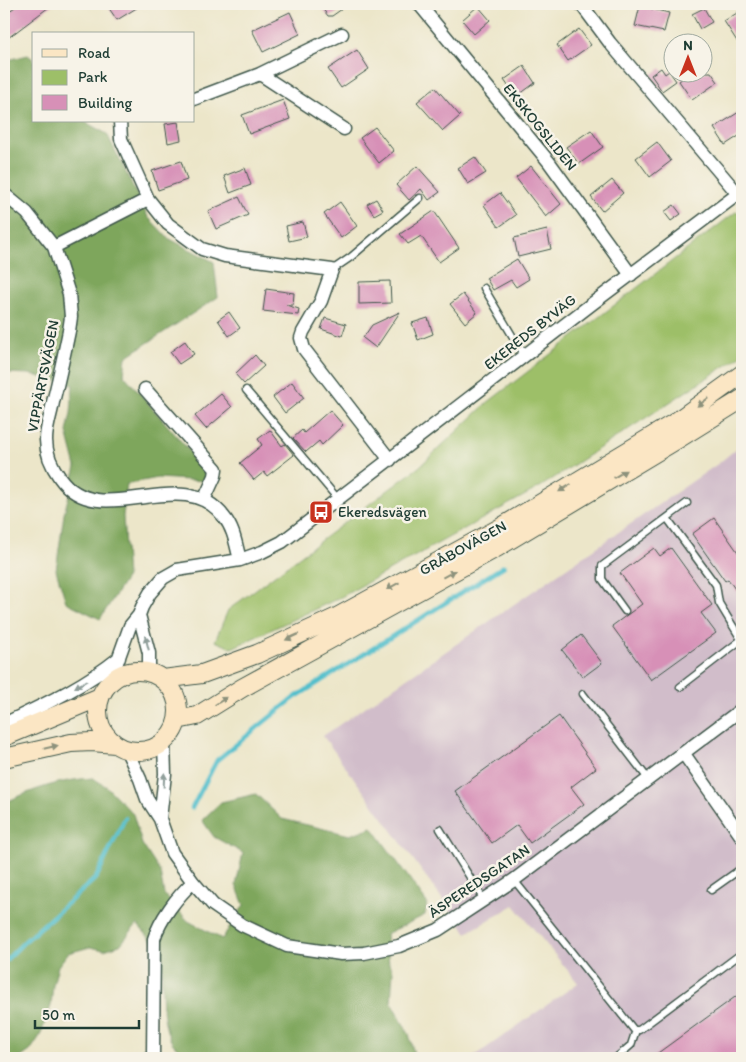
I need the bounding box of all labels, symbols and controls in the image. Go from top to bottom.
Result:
legend [32,32,195,122]
north arrow [664,32,714,82]
text: N [683,37,693,54]
text: Road [78,44,111,62]
text: Park [78,68,108,86]
street label: EKSKOGSLIDEN [499,80,581,174]
text: Building [78,94,132,112]
street label: EKEREDS BYVÄG [480,290,580,374]
street label: VIPPÄRTSVÄGEN [23,318,63,434]
one-way arrow [696,397,710,407]
one-way arrow [613,470,626,479]
one-way arrow [559,484,572,493]
bus stop icon: Ekeredsvägen [308,499,334,525]
place label: Ekeredsvägen [338,503,427,521]
street label: GRÅBOVÄGEN [416,517,510,579]
one-way arrow [442,570,457,578]
one-way arrow [386,582,401,590]
one-way arrow [285,633,300,642]
one-way arrow [142,636,150,651]
one-way arrow [75,680,88,689]
one-way arrow [215,696,228,705]
one-way arrow [44,743,59,751]
one-way arrow [161,772,169,788]
street label: ÄSPEREDSGATAN [425,841,533,921]
scale bar [35,997,139,1029]
text: 50 m [42,1006,75,1024]

